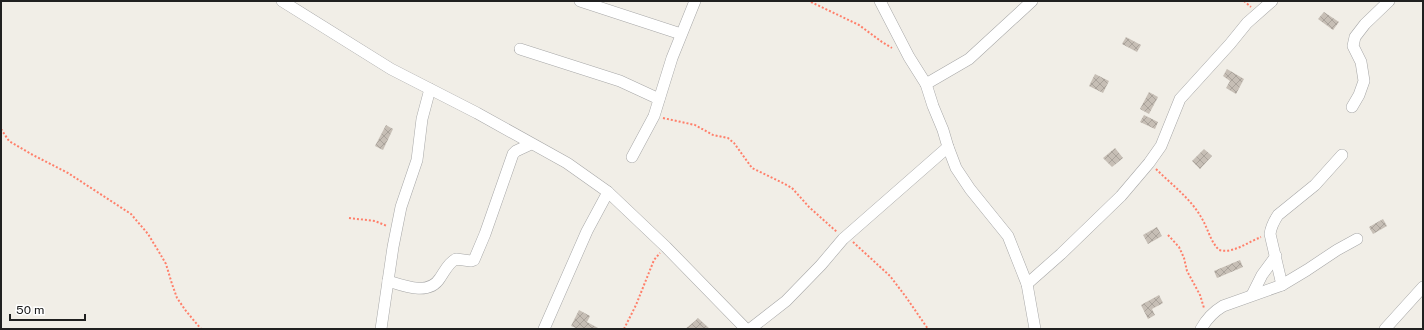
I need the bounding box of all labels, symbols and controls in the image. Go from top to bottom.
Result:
scale bar [10,296,85,322]
text: 50 m [16,303,44,317]

